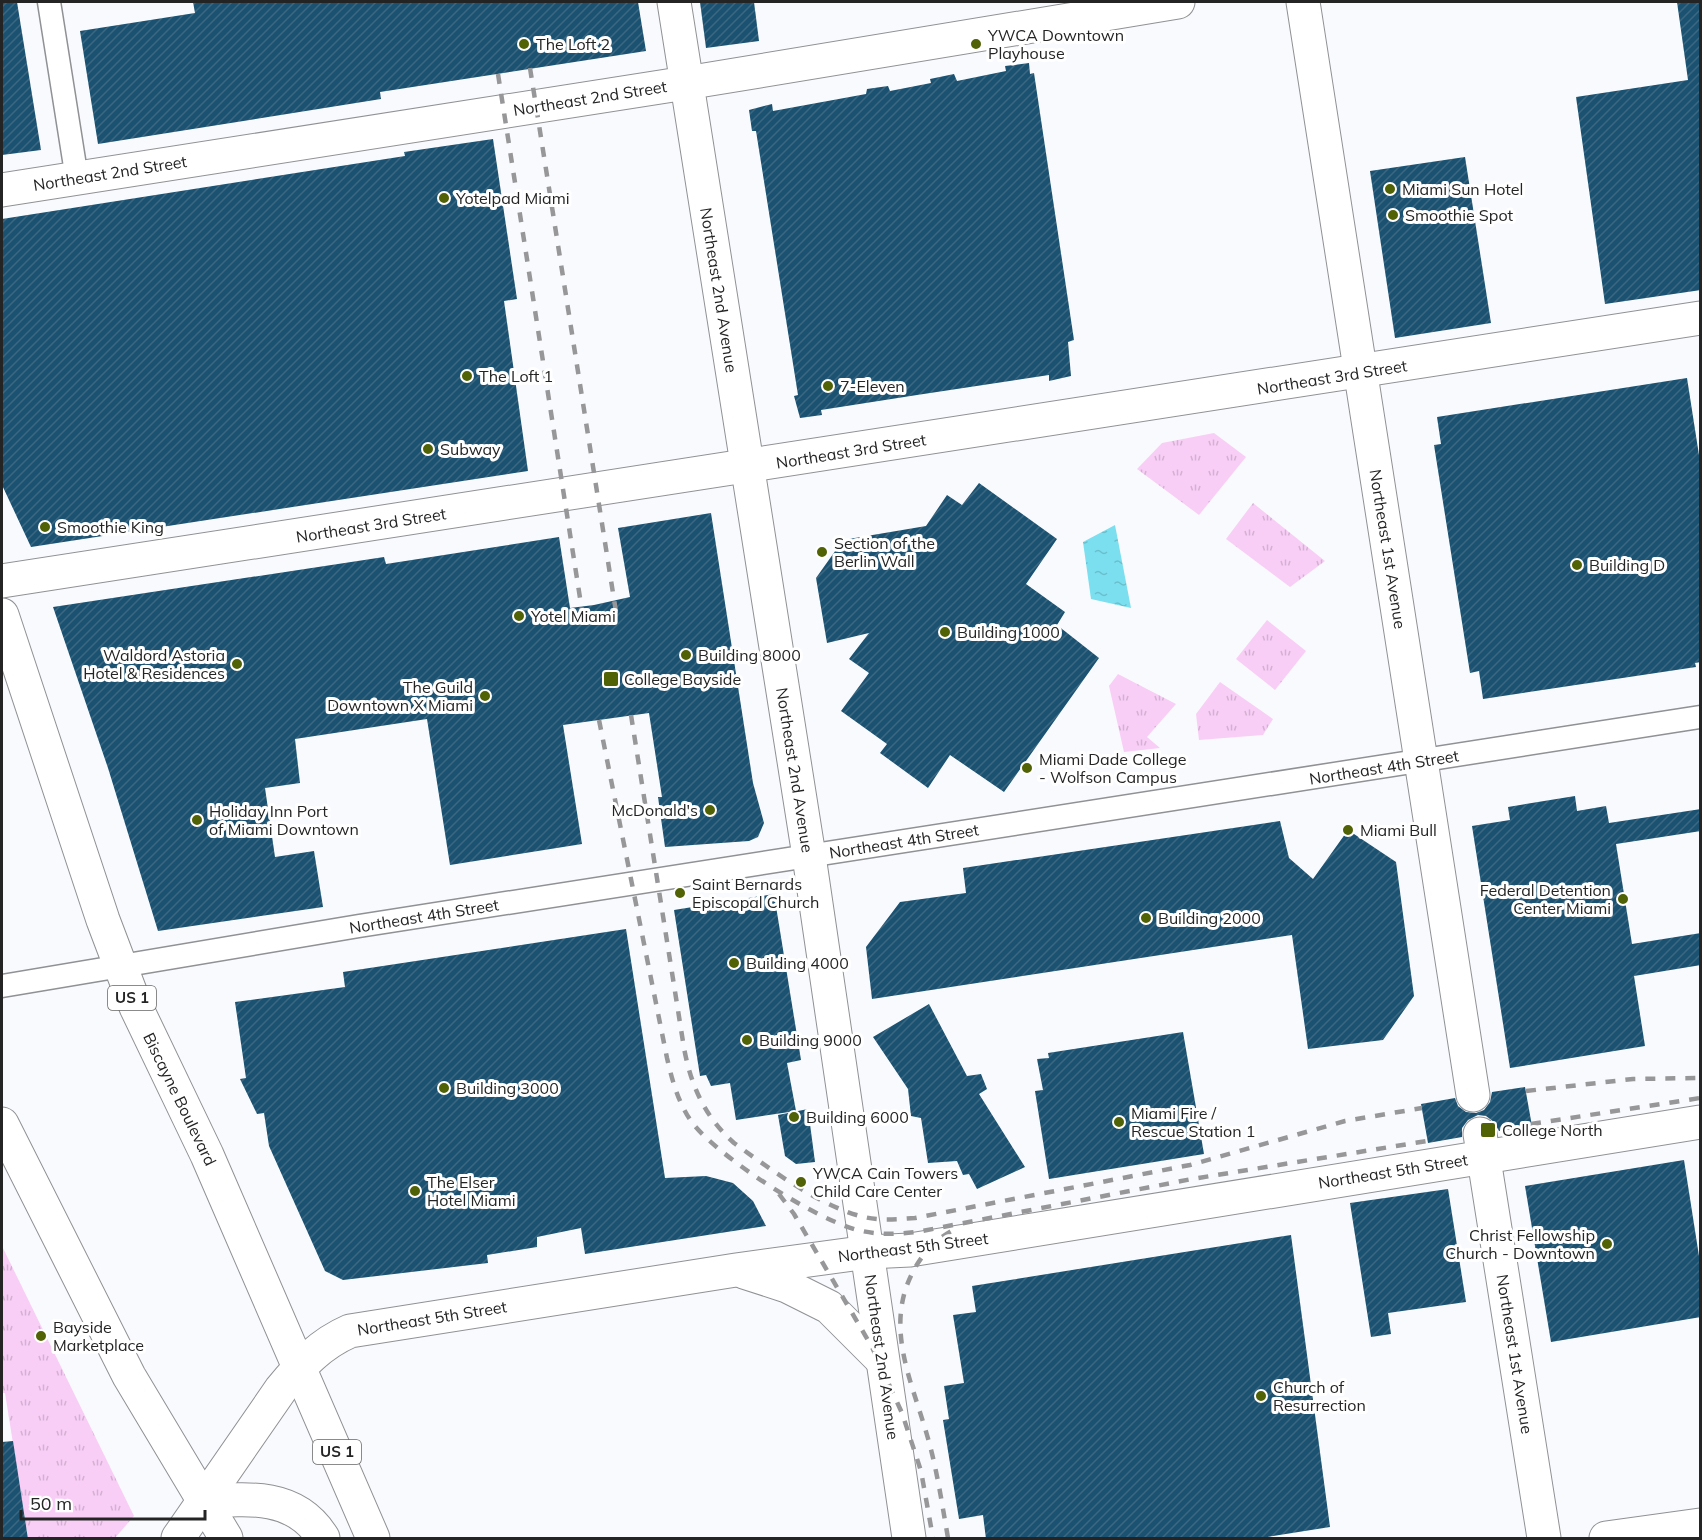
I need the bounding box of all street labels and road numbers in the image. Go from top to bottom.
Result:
street label: Northeast 2nd Street [512,76,669,120]
street label: Northeast 2nd Street [32,151,189,195]
street label: Northeast 2nd Avenue [696,206,742,374]
street label: Northeast 3rd Street [1256,355,1409,399]
street label: Northeast 3rd Street [775,429,928,473]
street label: Northeast 1st Avenue [1366,468,1410,630]
street label: Northeast 3rd Street [295,503,448,547]
street label: Northeast 2nd Avenue [772,686,818,854]
street label: Northeast 4th Street [1308,745,1461,789]
street label: Northeast 4th Street [828,819,981,863]
street label: Northeast 4th Street [348,894,501,938]
road number: US 1 [108,986,156,1010]
street label: Biscayne Boulevard [139,1029,221,1169]
street label: Northeast 5th Street [1317,1149,1470,1193]
street label: Northeast 5th Street [837,1228,990,1266]
street label: Northeast 2nd Avenue [860,1273,904,1441]
street label: Northeast 1st Avenue [1493,1273,1537,1435]
street label: Northeast 5th Street [356,1296,509,1340]
road number: US 1 [313,1440,361,1464]

